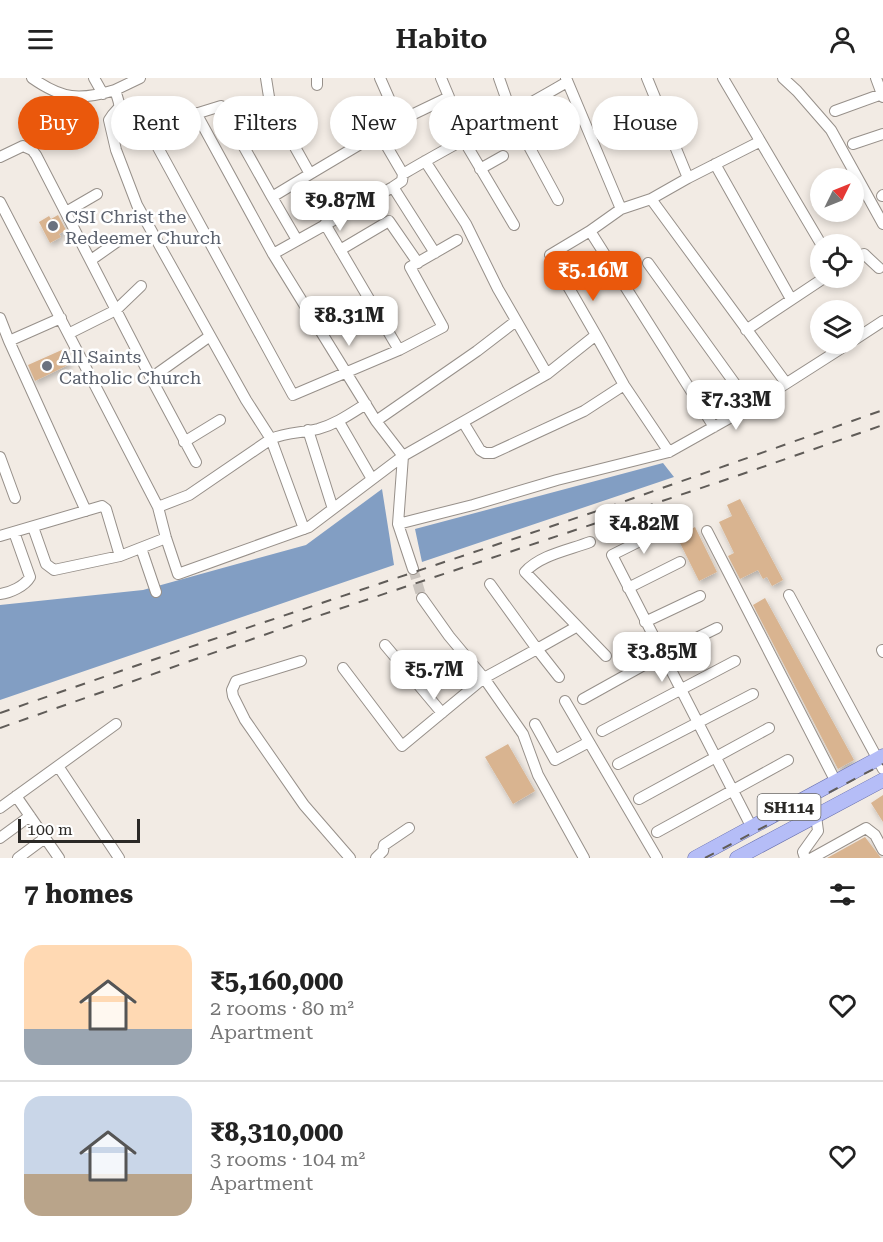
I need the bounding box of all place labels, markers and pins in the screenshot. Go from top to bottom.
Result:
pin: ₹9.87M [291,181,389,232]
place label: CSI Christ the Redeemer Church [65,206,222,248]
marker: CSI Christ the Redeemer Church [46,219,60,233]
pin: ₹5.16M [544,251,642,302]
pin: ₹8.31M [300,296,398,347]
place label: All Saints Catholic Church [59,346,202,388]
marker: All Saints Catholic Church [40,359,54,373]
pin: ₹7.33M [687,380,785,431]
pin: ₹4.82M [595,504,693,555]
pin: ₹3.85M [613,632,711,683]
pin: ₹5.7M [392,650,476,701]

